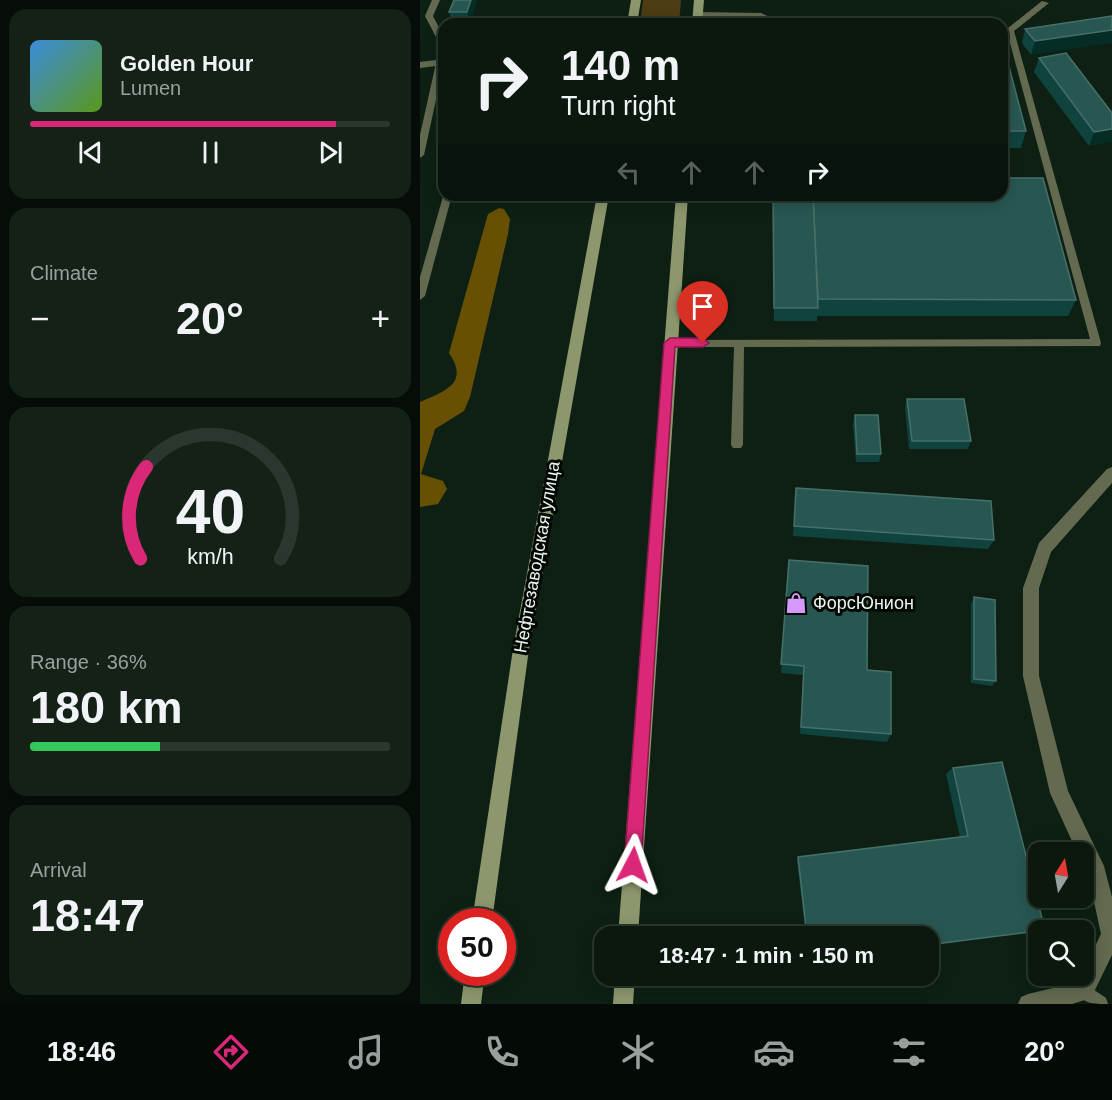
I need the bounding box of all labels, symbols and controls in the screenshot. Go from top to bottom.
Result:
icon: right [462,42,540,120]
text: 140 m [561,42,680,89]
text: Golden Hour [120,51,253,76]
text: Lumen [120,77,181,99]
text: Turn right [561,91,676,121]
icon: previous [74,136,107,169]
icon: pause [194,136,227,169]
icon: next [314,136,347,169]
icon: left [612,156,645,189]
icon: ahead [675,156,708,189]
icon: ahead [738,156,771,189]
icon: right [801,156,834,189]
text: Climate [30,262,98,284]
pin [677,281,728,343]
icon: arrive [686,290,719,323]
text: 20° [176,293,244,344]
text: − [30,300,49,337]
text: + [371,300,390,337]
street label: Нефтезаводская улица [510,459,564,654]
text: 40 [175,477,245,546]
text: km/h [187,545,233,569]
shop icon: ФорсЮнион [784,591,808,615]
place label: ФорсЮнион [813,593,914,613]
text: Range · 36% [30,651,147,673]
text: 180 km [30,682,183,733]
position arrow [601,833,665,897]
north arrow [1028,842,1094,908]
map controls [1028,842,1094,986]
text: Arrival [30,859,87,881]
text: 18:47 [30,890,145,941]
speed limit sign: 50 [438,908,516,986]
button: search [1028,920,1094,986]
text: 18:47 · 1 min · 150 m [659,943,874,968]
icon: directions [210,1031,252,1073]
icon: music [345,1031,387,1073]
icon: phone [481,1031,523,1073]
icon: climate [617,1031,659,1073]
icon: car [753,1031,795,1073]
icon: filters [888,1031,930,1073]
text: 18:46 [47,1037,116,1067]
text: 20° [1024,1037,1065,1067]

